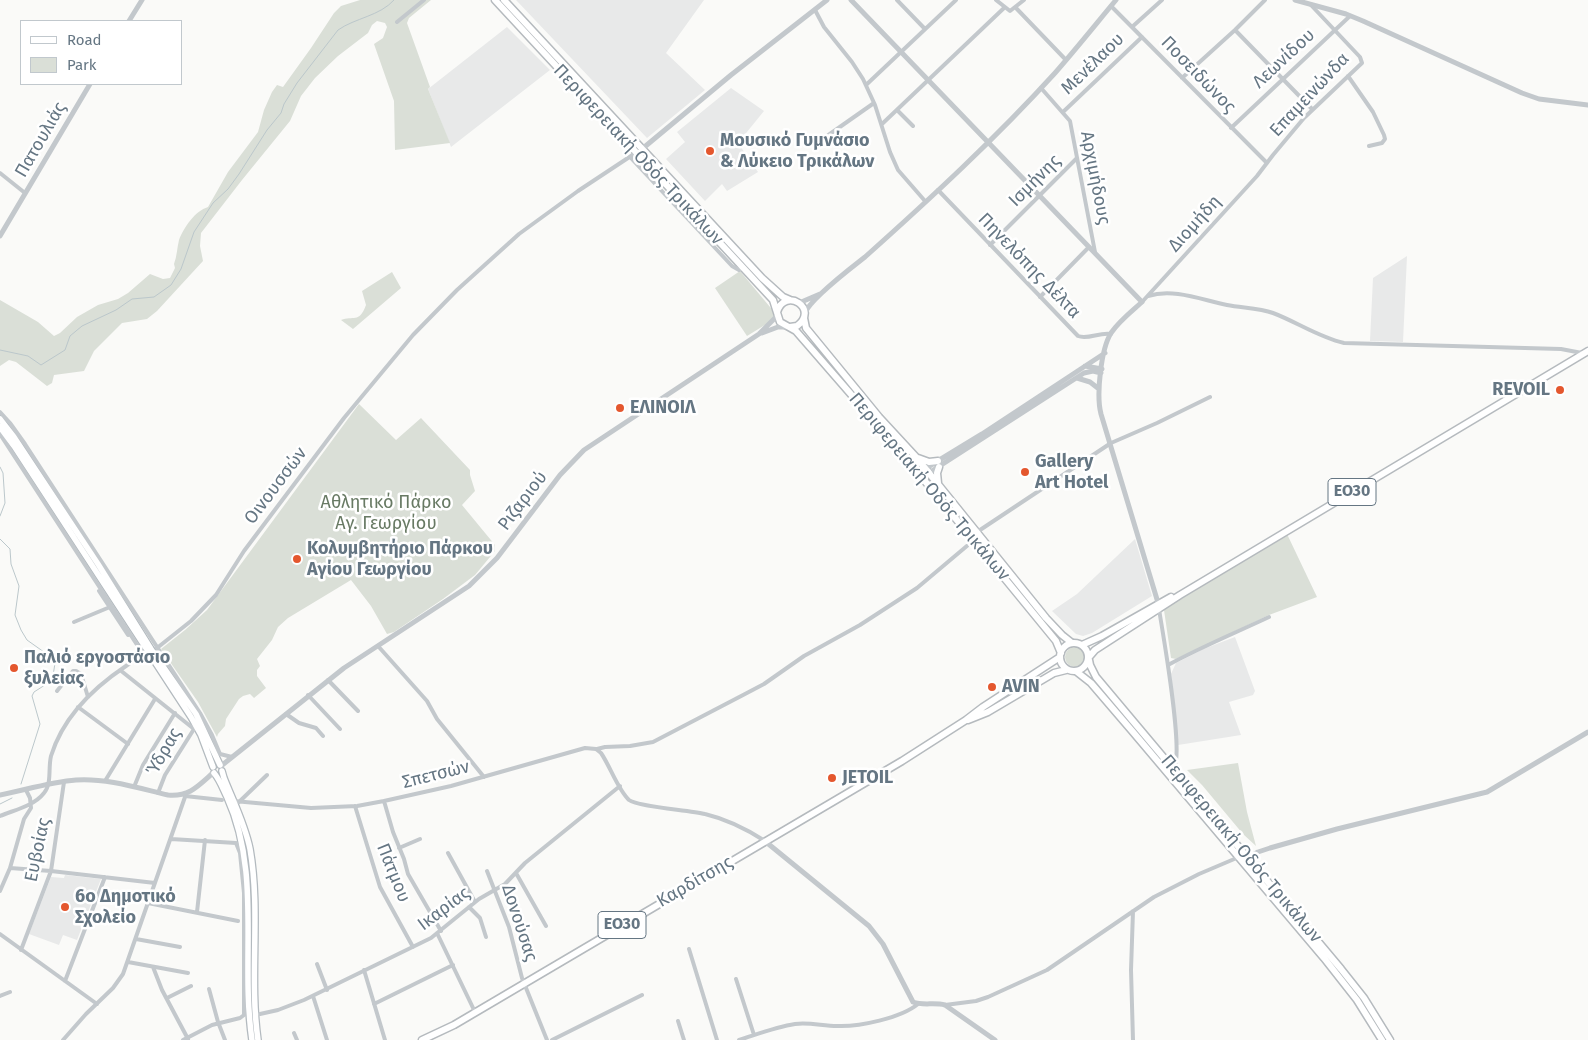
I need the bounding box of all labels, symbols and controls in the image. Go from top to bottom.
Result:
legend [20,20,182,85]
street label: Λεωνίδου [1248,25,1320,93]
street label: Μενέλαου [1057,29,1129,99]
text: Road [67,31,102,49]
street label: Ποσειδώνος [1156,32,1240,118]
street label: Επαμεινώνδα [1266,49,1354,141]
text: Park [67,56,97,74]
street label: Περιφερειακή Οδός Τρικάλων [549,60,727,250]
street label: Πατουλιάς [11,99,71,181]
place label: Μουσικό Γυμνάσιο & Λύκειο Τρικάλων [720,130,874,172]
street label: Αρχιμήδους [1075,130,1115,226]
marker: Μουσικό Γυμνάσιο & Λύκειο Τρικάλων [704,145,716,157]
street label: Ισμήνης [1004,150,1066,212]
street label: Διομήδη [1164,191,1226,257]
street label: Πηνελόπης Δέλτα [973,209,1085,323]
place label: REVOIL [1492,379,1550,401]
marker: REVOIL [1554,384,1566,396]
street label: Περιφερειακή Οδός Τρικάλων [844,389,1014,585]
place label: ΕΛΙΝΟΙΛ [630,397,696,419]
marker: ΕΛΙΝΟΙΛ [614,402,626,414]
street label: Οινουσσών [240,443,312,529]
place label: Gallery Art Hotel [1035,451,1108,494]
marker: Gallery Art Hotel [1019,466,1031,478]
street label: Ριζαριού [494,467,552,535]
road number: ΕΟ30 [1328,478,1376,506]
park label: Αθλητικό Πάρκο Αγ. Γεωργίου [321,492,451,534]
place label: Κολυμβητήριο Πάρκου Αγίου Γεωργίου [307,538,493,580]
marker: Κολυμβητήριο Πάρκου Αγίου Γεωργίου [291,553,303,565]
place label: Παλιό εργοστάσιο ξυλείας [24,647,170,690]
marker: Παλιό εργοστάσιο ξυλείας [8,662,20,674]
place label: AVIN [1002,676,1040,698]
marker: AVIN [986,681,998,693]
street label: Ύδρας [142,724,186,780]
street label: Περιφερειακή Οδός Τρικάλων [1156,751,1326,947]
street label: Σπετσών [400,756,472,794]
place label: JETOIL [842,767,893,789]
marker: JETOIL [826,772,838,784]
street label: Ευβοίας [21,816,55,884]
street label: Πάτμου [371,840,415,906]
street label: Καρδίτσης [653,852,737,912]
street label: Ικαρίας [414,882,474,936]
street label: Δονούσας [496,882,542,964]
place label: 6ο Δημοτικό Σχολείο [75,886,176,929]
marker: 6ο Δημοτικό Σχολείο [59,901,71,913]
road number: ΕΟ30 [598,912,646,938]

